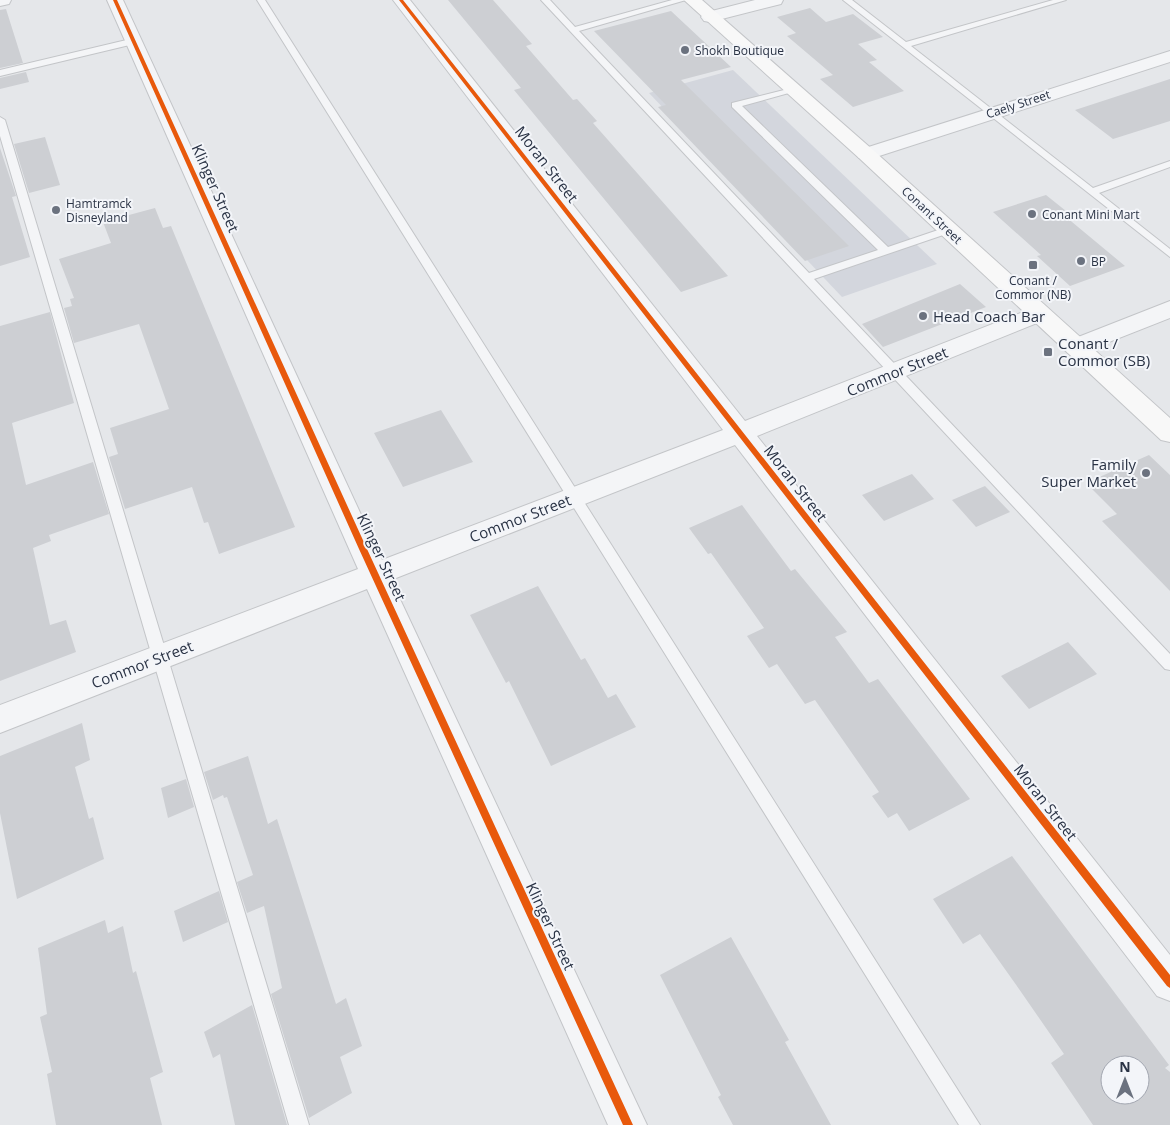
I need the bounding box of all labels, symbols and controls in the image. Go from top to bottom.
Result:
place label: Shokh Boutique [695,42,784,59]
marker: Shokh Boutique [679,44,691,56]
street label: Caely Street [984,86,1052,122]
street label: Moran Street [511,122,583,206]
street label: Klinger Street [188,141,244,235]
street label: Conant Street [898,182,966,248]
place label: Hamtramck Disneyland [66,195,132,226]
marker: Hamtramck Disneyland [50,204,62,216]
place label: Conant Mini Mart [1042,206,1140,223]
marker: Conant Mini Mart [1026,208,1038,220]
place label: BP [1091,253,1106,270]
marker: BP [1075,255,1087,267]
marker: Conant / Commor (NB) [1027,259,1039,271]
place label: Conant / Commor (NB) [995,272,1072,303]
place label: Head Coach Bar [933,306,1045,326]
marker: Head Coach Bar [917,310,929,322]
place label: Conant / Commor (SB) [1058,333,1150,370]
street label: Commor Street [844,342,950,400]
marker: Conant / Commor (SB) [1042,346,1054,358]
street label: Moran Street [760,441,832,525]
place label: Family Super Market [1041,454,1136,491]
marker: Family Super Market [1140,467,1152,479]
street label: Commor Street [466,489,574,547]
street label: Klinger Street [353,510,411,604]
street label: Commor Street [88,635,196,693]
street label: Moran Street [1010,760,1082,844]
street label: Klinger Street [522,879,580,973]
north arrow [1100,1055,1150,1105]
text: N [1119,1057,1131,1076]

